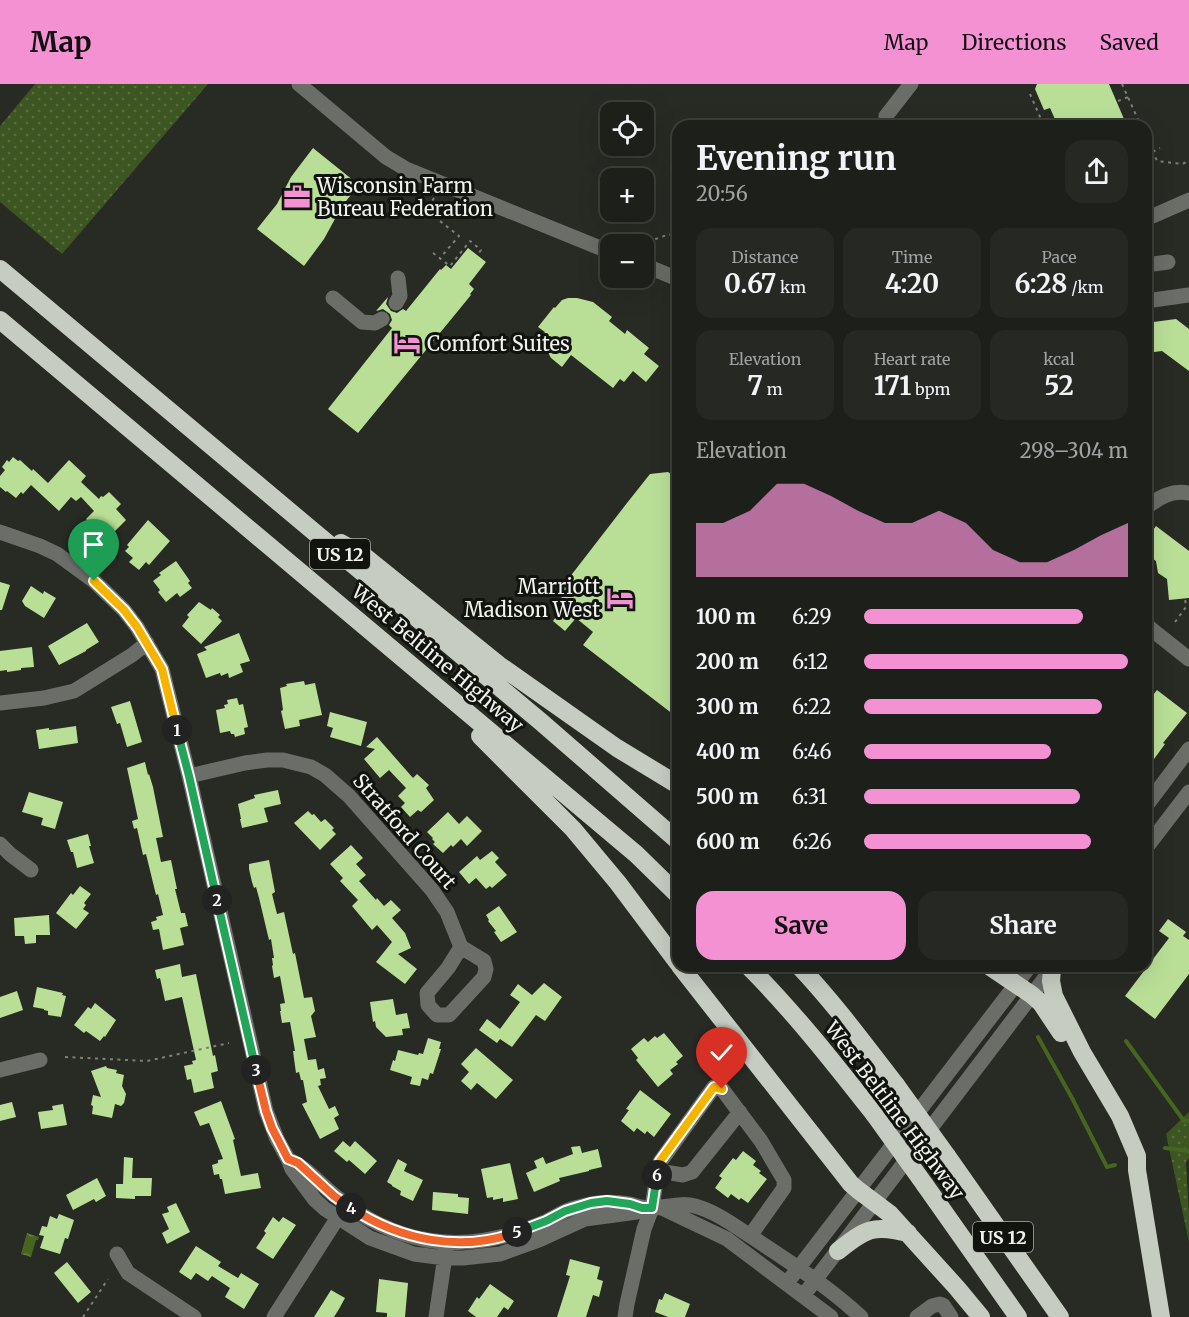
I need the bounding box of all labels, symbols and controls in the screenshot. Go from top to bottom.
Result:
text: Map [30,24,92,60]
text: Map [884,29,928,56]
text: Directions [961,29,1066,56]
text: Saved [1099,29,1159,56]
map controls [600,102,654,288]
button: locate [600,102,654,156]
text: Evening run [696,138,896,179]
button: share [1065,140,1128,203]
button: + [600,168,654,222]
place label: Wisconsin Farm Bureau Federation [316,173,493,221]
text: 20:56 [696,181,748,206]
office icon: Wisconsin Farm Bureau Federation [282,182,312,212]
button: − [600,234,654,288]
text: Distance [732,247,798,267]
text: Time [892,247,932,267]
text: Pace [1042,247,1077,267]
text: 0.67 [724,267,776,300]
text: 4:20 [885,267,939,300]
text: 6:28 [1014,267,1068,300]
text: km [776,277,806,297]
text: /km [1068,277,1104,297]
hotel icon: Comfort Suites [392,328,422,358]
place label: Comfort Suites [427,331,570,356]
text: Elevation [729,349,801,369]
text: Heart rate [874,349,950,369]
text: kcal [1043,349,1075,369]
text: 7 [747,369,763,402]
text: 171 [874,369,911,402]
text: 52 [1044,369,1074,402]
text: m [763,379,783,399]
text: bpm [911,379,950,399]
text: Elevation [696,438,787,463]
text: 298–304 m [1020,438,1128,463]
pin [68,519,119,581]
icon: arrive [77,528,110,561]
road number: US 12 [310,539,370,569]
place label: Marriott Madison West [464,574,600,622]
street label: West Beltline Highway [346,578,529,738]
hotel icon: Marriott Madison West [605,583,635,613]
text: 100 m [696,604,756,629]
text: 6:29 [792,604,832,629]
text: 200 m [696,649,759,674]
text: 6:12 [792,649,828,674]
text: 300 m [696,694,759,719]
text: 6:22 [792,694,831,719]
pin: 1 [162,715,192,745]
text: 1 [173,720,181,740]
text: 400 m [696,739,760,764]
text: 6:46 [792,739,832,764]
street label: Stratford Court [348,768,462,894]
text: 500 m [696,784,759,809]
text: 6:31 [792,784,827,809]
text: 600 m [696,829,760,854]
text: 6:26 [792,829,832,854]
pin: 2 [202,885,232,915]
text: 2 [212,890,222,910]
button: Save [696,891,906,960]
button: Share [918,891,1128,960]
street label: West Beltline Highway [819,1015,970,1204]
pin [696,1027,747,1089]
icon: check [705,1036,738,1069]
pin: 3 [241,1055,271,1085]
text: 3 [251,1060,261,1080]
pin: 6 [642,1160,672,1190]
text: 6 [652,1165,662,1185]
pin: 4 [336,1193,366,1223]
text: 4 [346,1198,356,1218]
pin: 5 [502,1217,532,1247]
text: 5 [512,1222,522,1242]
road number: US 12 [973,1222,1033,1252]

